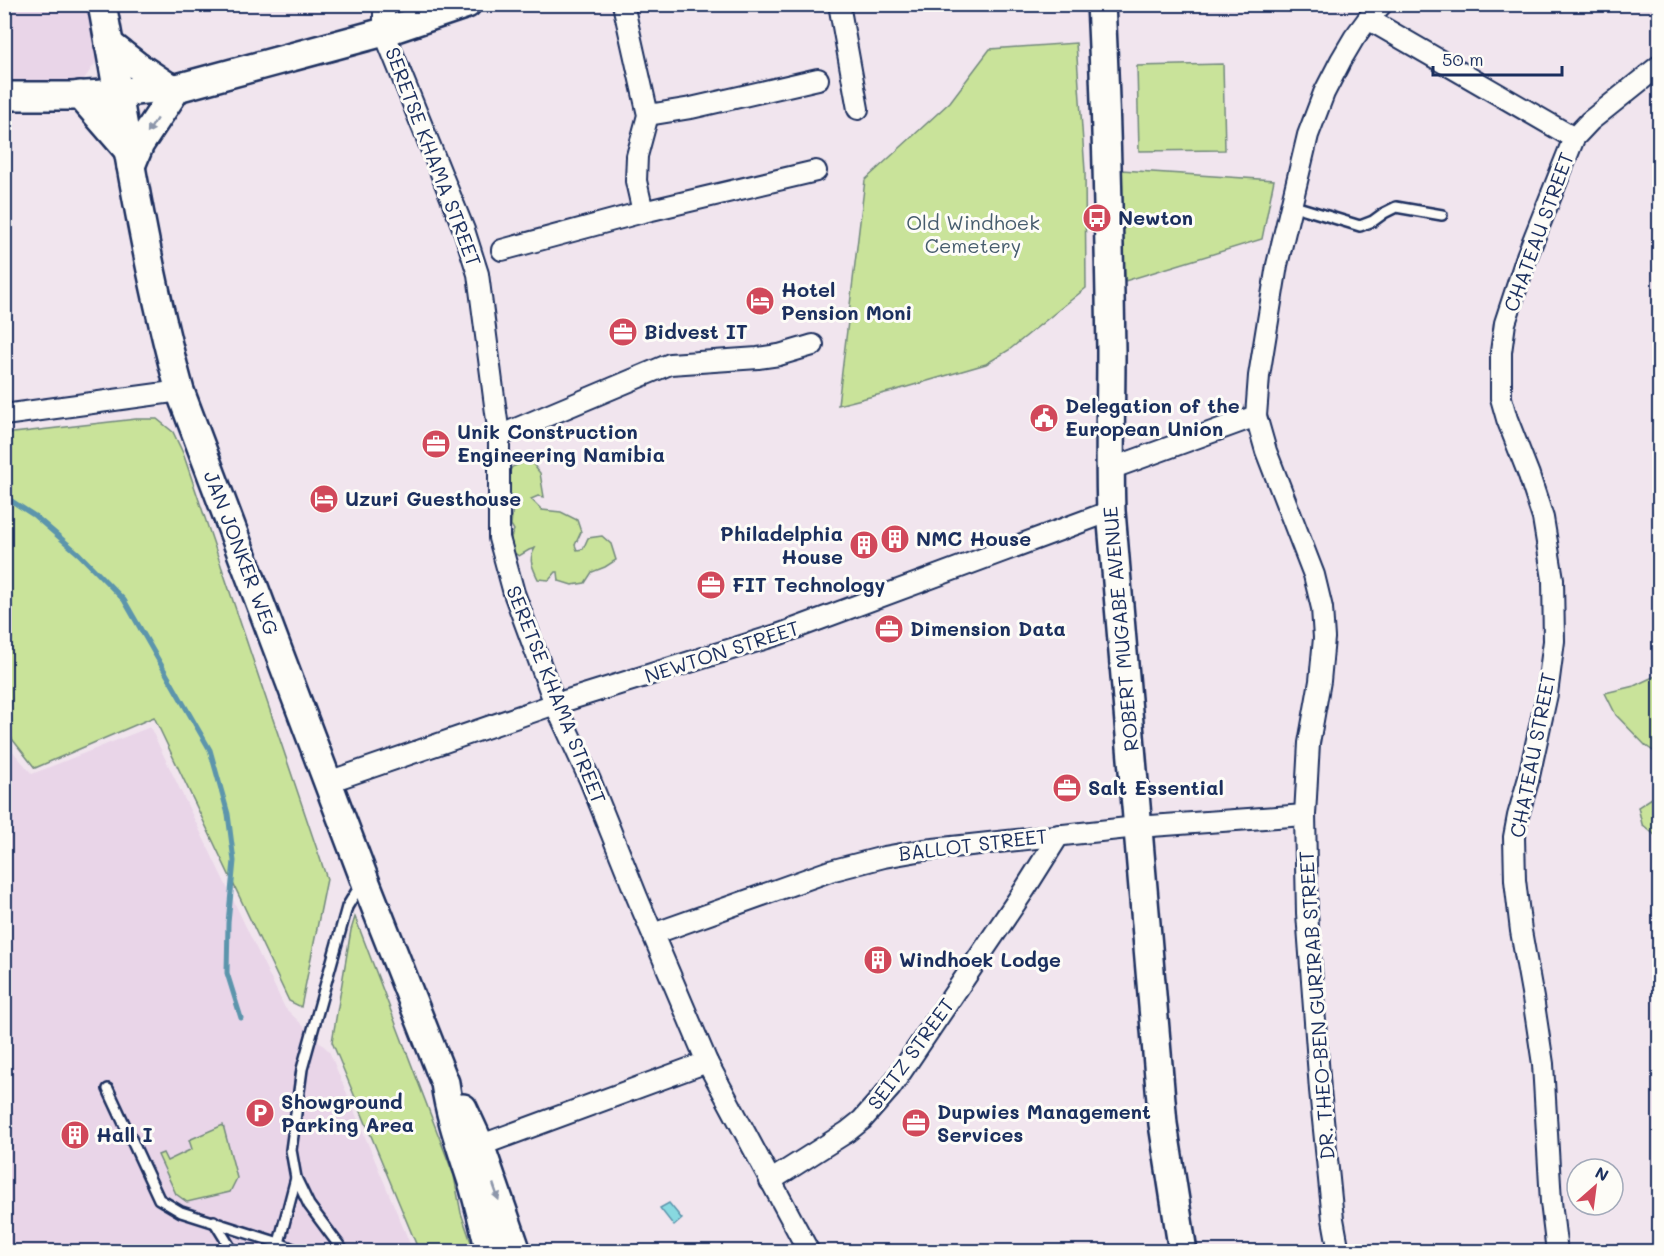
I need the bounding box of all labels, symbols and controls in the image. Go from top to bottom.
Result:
scale bar [1433,39,1562,77]
street label: SERETSE KHAMA STREET [380,43,488,270]
text: 50 m [1442,47,1484,71]
one-way arrow [146,118,157,134]
street label: CHATEAU STREET [1497,148,1579,315]
bus stop icon: Newton [1081,202,1113,234]
place label: Newton [1118,204,1193,230]
park label: Old Windhoek Cemetery [906,209,1040,258]
place label: Hotel Pension Moni [781,276,912,325]
hotel icon: Hotel Pension Moni [744,285,776,317]
office icon: Bidvest IT [607,316,639,348]
place label: Bidvest IT [644,318,748,344]
place label: Delegation of the European Union [1065,392,1240,441]
public building icon: Delegation of the European Union [1028,402,1060,434]
place label: Unik Construction Engineering Namibia [457,418,665,467]
office icon: Unik Construction Engineering Namibia [420,428,452,460]
street label: JAN JONKER WEG [199,467,285,639]
hotel icon: Uzuri Guesthouse [308,483,340,515]
place label: Uzuri Guesthouse [345,485,521,511]
street label: ROBERT MUGABE AVENUE [1096,506,1144,753]
place label: Philadelphia House [720,520,843,569]
building icon: NMC House [879,523,911,555]
place label: NMC House [916,525,1031,551]
building icon: Philadelphia House [848,529,880,561]
office icon: FIT Technology [695,569,727,601]
place label: FIT Technology [732,571,885,597]
street label: SERETSE KHAMA STREET [501,582,613,807]
office icon: Dimension Data [873,613,905,645]
street label: NEWTON STREET [641,614,802,688]
place label: Dimension Data [910,615,1066,641]
street label: CHATEAU STREET [1503,670,1561,840]
office icon: Salt Essential [1051,772,1083,804]
place label: Salt Essential [1088,774,1224,800]
street label: BALLOT STREET [897,822,1049,866]
street label: DR. THEO-BEN GURIRAB STREET [1292,850,1340,1160]
building icon: Windhoek Lodge [862,944,894,976]
place label: Windhoek Lodge [899,946,1061,972]
street label: SEITZ STREET [861,992,959,1114]
place label: Showground Parking Area [281,1088,414,1137]
parking icon: Showground Parking Area [244,1097,276,1129]
place label: Dupwies Management Services [937,1098,1151,1147]
office icon: Dupwies Management Services [900,1107,932,1139]
building icon: Hall I [59,1119,91,1151]
place label: Hall I [96,1121,153,1147]
north arrow [1565,1157,1625,1217]
text: N [1592,1161,1613,1185]
one-way arrow [492,1183,502,1201]

